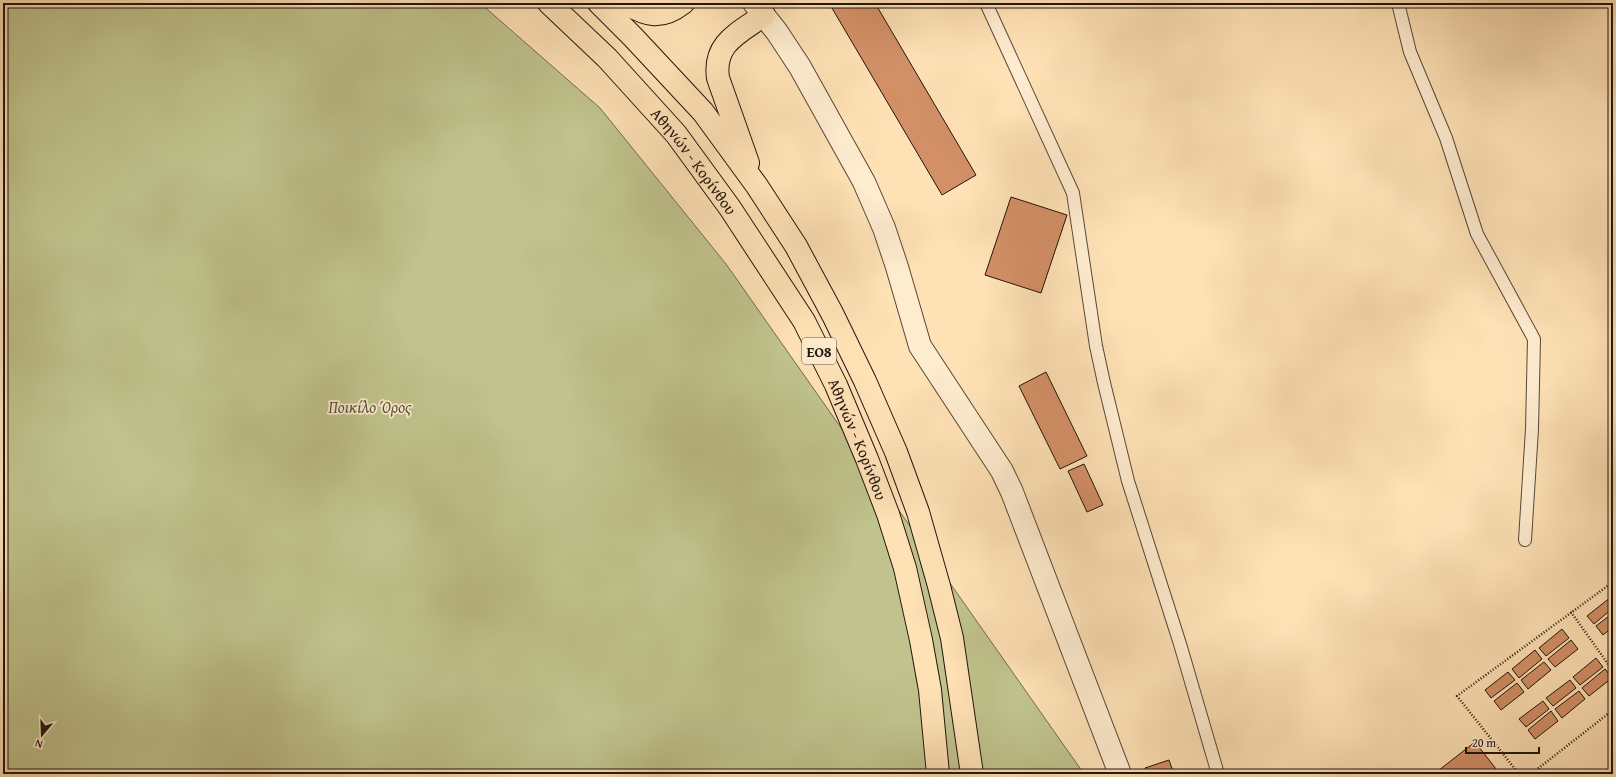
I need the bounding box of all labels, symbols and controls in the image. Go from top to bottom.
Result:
street label: Αθηνών - Κορίνθου [645,102,743,219]
road number: ΕΟ8 [802,338,836,364]
street label: Αθηνών - Κορίνθου [822,374,894,503]
park label: Ποικίλο Όρος [327,395,412,419]
north arrow [22,715,62,755]
scale bar [1466,729,1539,755]
text: 20 m [1472,734,1496,751]
text: N [32,735,45,753]

